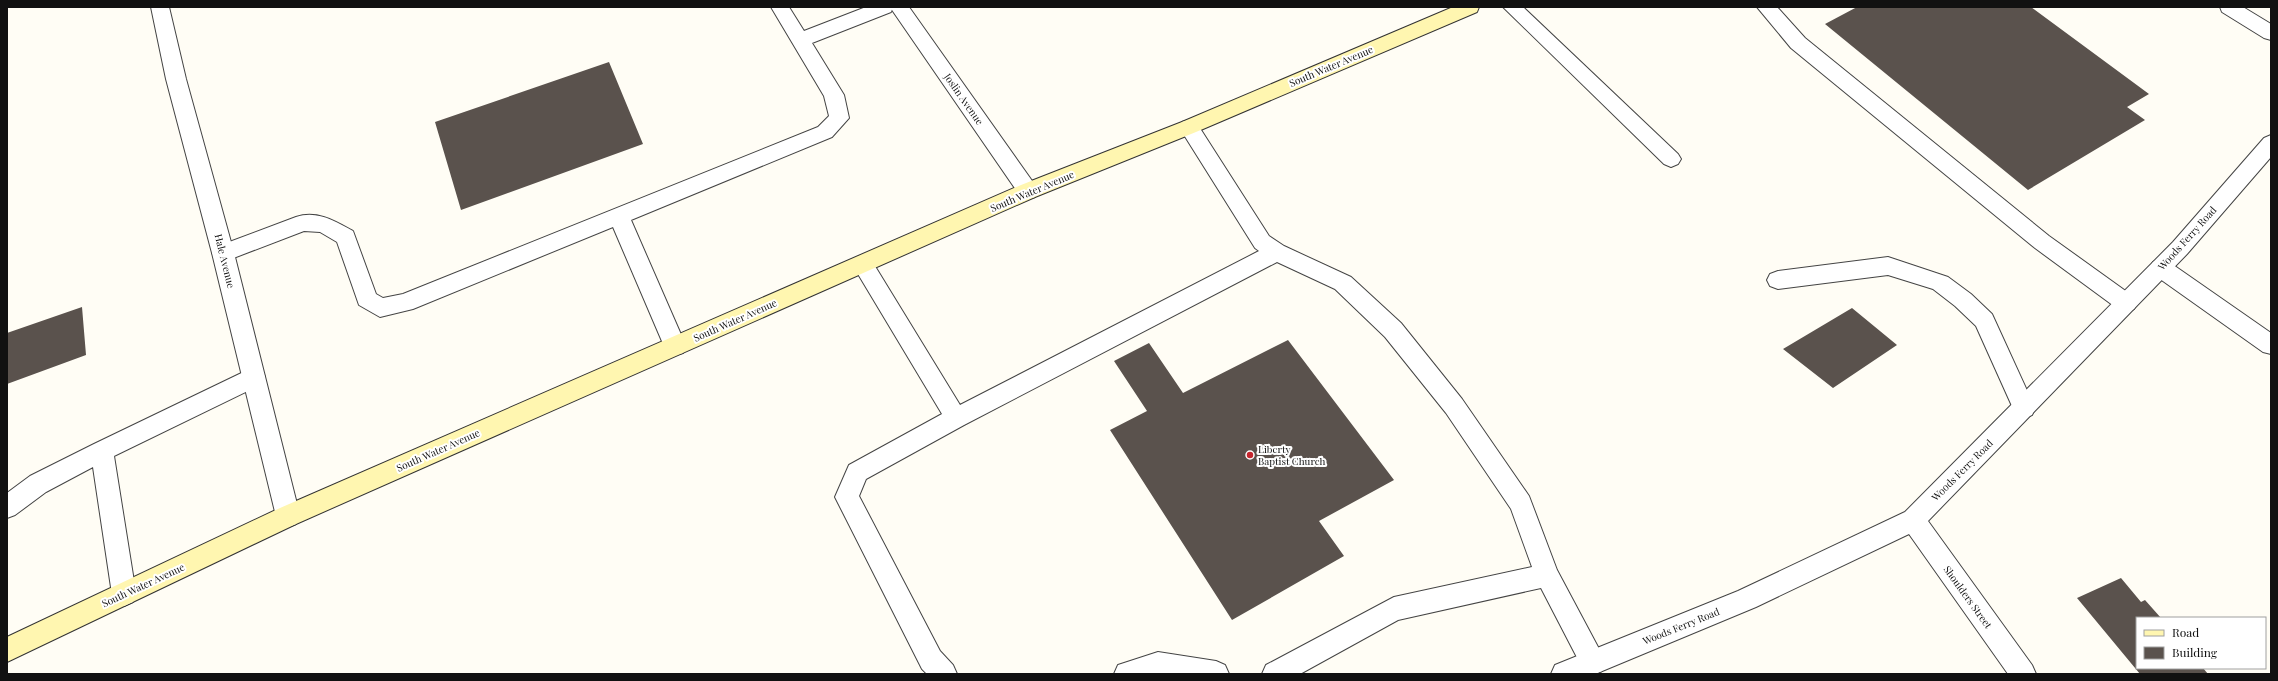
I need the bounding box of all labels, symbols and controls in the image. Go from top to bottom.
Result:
street label: South Water Avenue [1287,42,1375,90]
street label: Joslin Avenue [940,70,987,128]
street label: South Water Avenue [988,167,1076,215]
street label: Woods Ferry Road [2154,203,2220,274]
street label: Hale Avenue [211,232,239,290]
street label: South Water Avenue [691,295,779,345]
street label: South Water Avenue [394,425,482,475]
street label: Woods Ferry Road [1928,436,1996,504]
place label: Liberty Baptist Church [1258,442,1326,468]
marker: Liberty Baptist Church [1245,450,1255,460]
street label: South Water Avenue [99,560,187,610]
street label: Shoulders Street [1940,563,1996,632]
street label: Woods Ferry Road [1640,604,1722,648]
legend [2136,617,2266,669]
text: Road [2172,624,2199,640]
text: Building [2172,644,2218,660]

